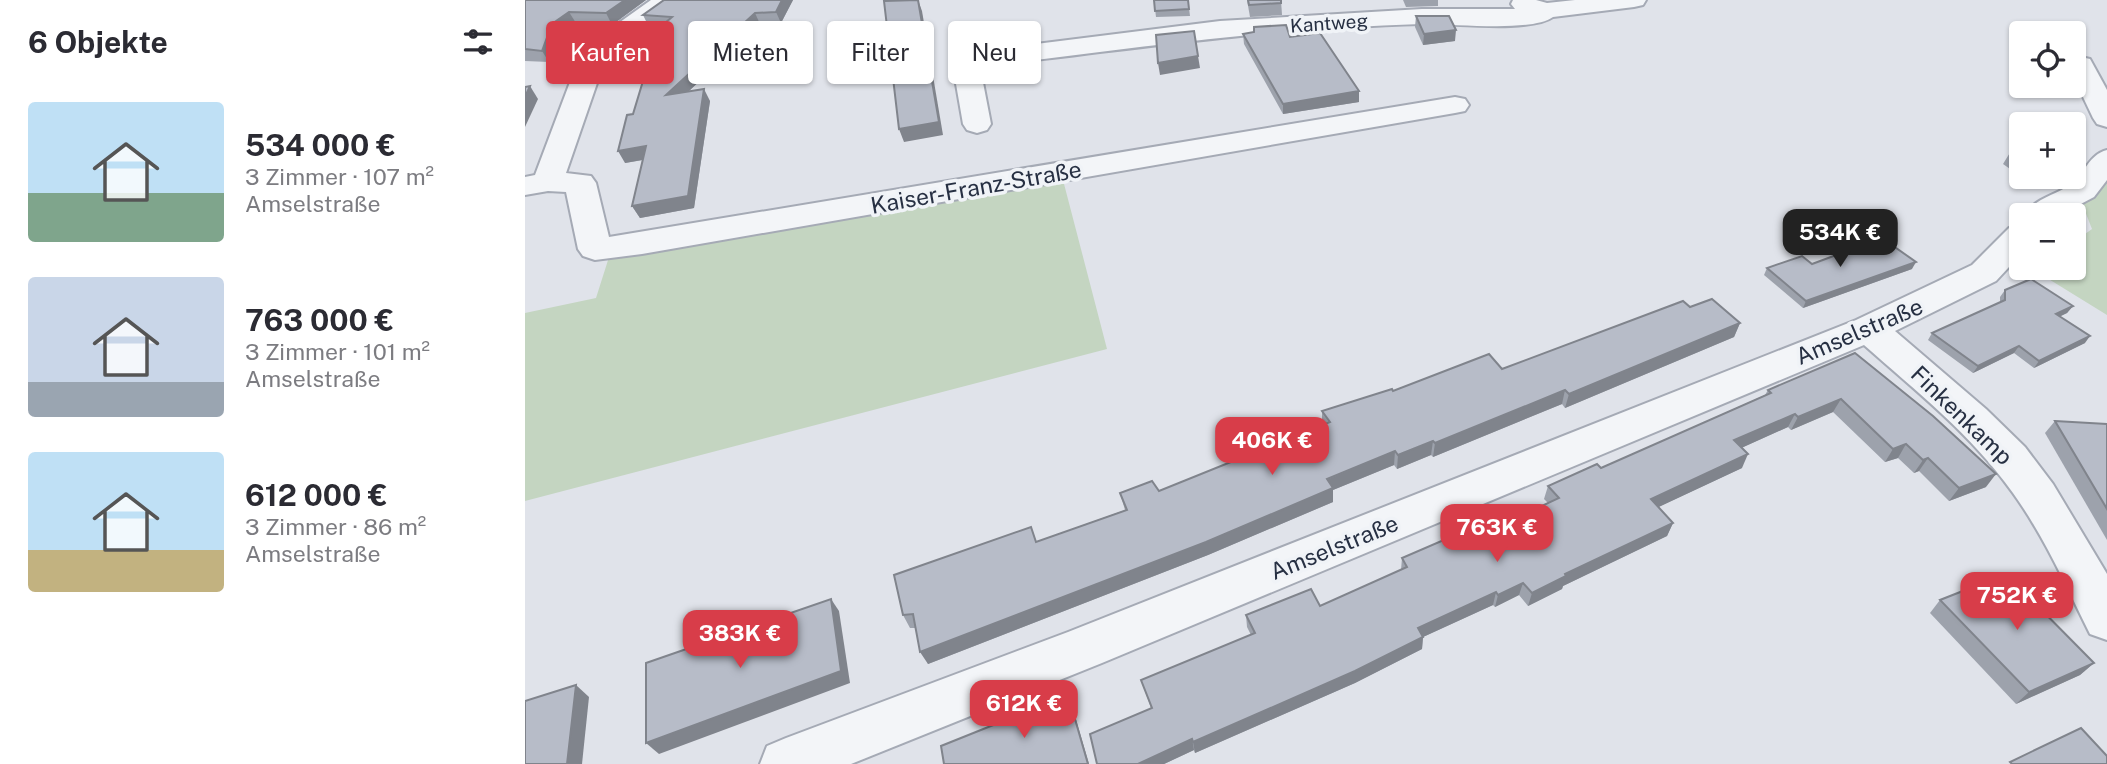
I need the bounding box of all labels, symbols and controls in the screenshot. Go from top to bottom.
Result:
street label: Kantweg [1289,9,1369,37]
chip: Kaufen [546,21,674,84]
chip: Mieten [688,21,813,84]
chip: Filter [827,21,934,84]
chip: Neu [948,21,1041,84]
map controls [2009,21,2086,280]
button: locate [2009,21,2086,98]
icon: filters [459,23,497,61]
text: 6 Objekte [28,24,168,60]
button: + [2009,112,2086,189]
text: 534 000 € [245,127,396,163]
icon: home [84,130,168,214]
street label: Kaiser-Franz-Straße [868,155,1084,219]
text: 3 Zimmer · 107 m² [245,163,434,190]
text: Amselstraße [245,190,381,217]
button: − [2009,203,2086,280]
pin: 534K € [1783,210,1897,269]
text: 534K € [1799,218,1881,245]
street label: Amselstraße [1791,292,1927,370]
text: 763 000 € [245,302,394,338]
icon: home [84,305,168,389]
text: 3 Zimmer · 101 m² [245,338,430,365]
street label: Finkenkamp [1906,360,2018,470]
text: Amselstraße [245,365,381,392]
pin: 406K € [1215,418,1329,477]
text: 406K € [1231,426,1313,453]
text: 612 000 € [245,477,388,513]
icon: home [84,480,168,564]
pin: 763K € [1440,504,1554,564]
street label: Amselstraße [1266,509,1402,585]
text: 3 Zimmer · 86 m² [245,513,426,540]
text: 763K € [1456,513,1538,540]
text: Amselstraße [245,540,381,567]
pin: 752K € [1960,572,2074,632]
text: 752K € [1976,581,2058,608]
pin: 383K € [683,610,797,670]
text: 383K € [699,619,781,646]
pin: 612K € [967,680,1081,740]
text: 612K € [986,689,1062,716]

